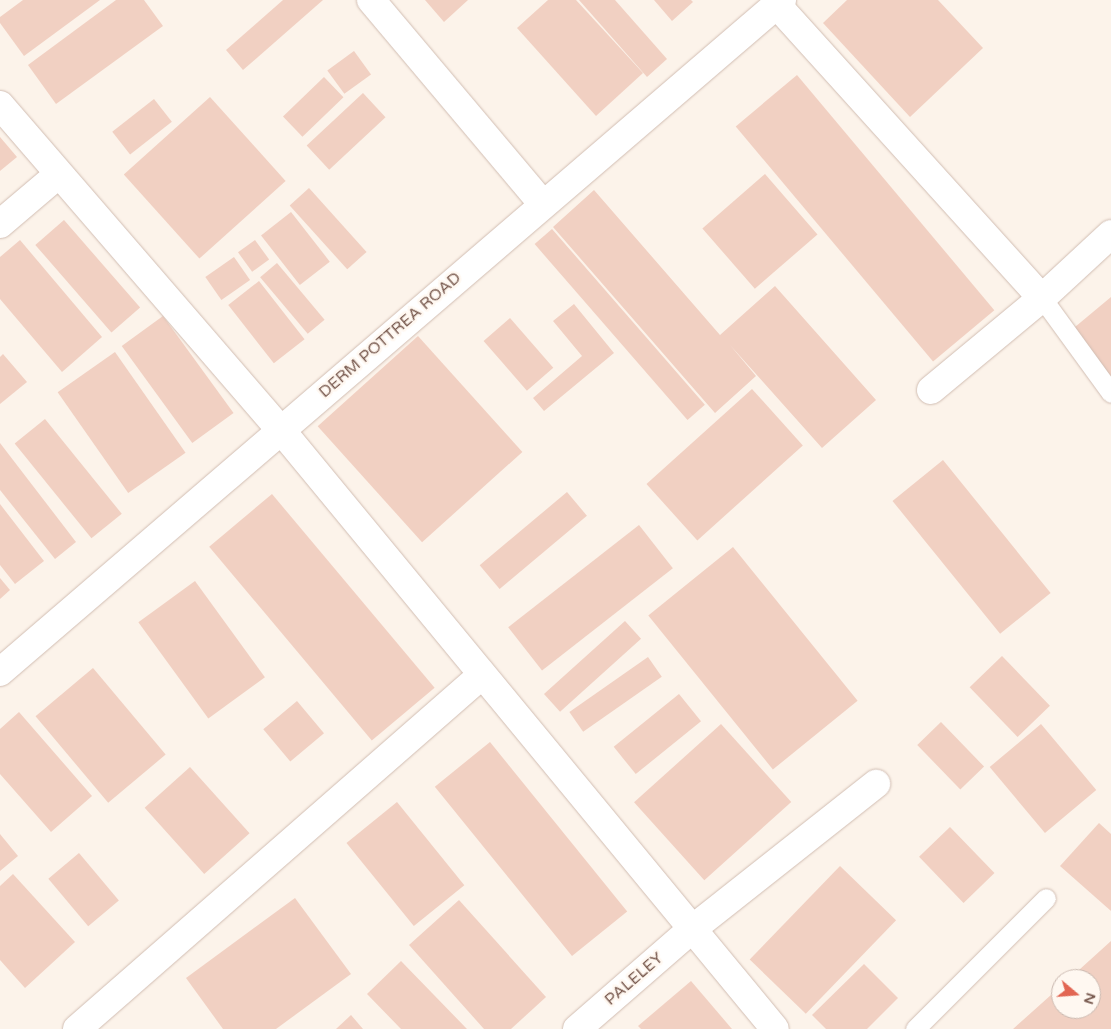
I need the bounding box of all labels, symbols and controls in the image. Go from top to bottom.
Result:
street label: DERM POTTREA ROAD [315,268,465,402]
street label: PALELEY [601,948,667,1010]
north arrow [1051,969,1101,1019]
text: N [1080,991,1100,1006]

